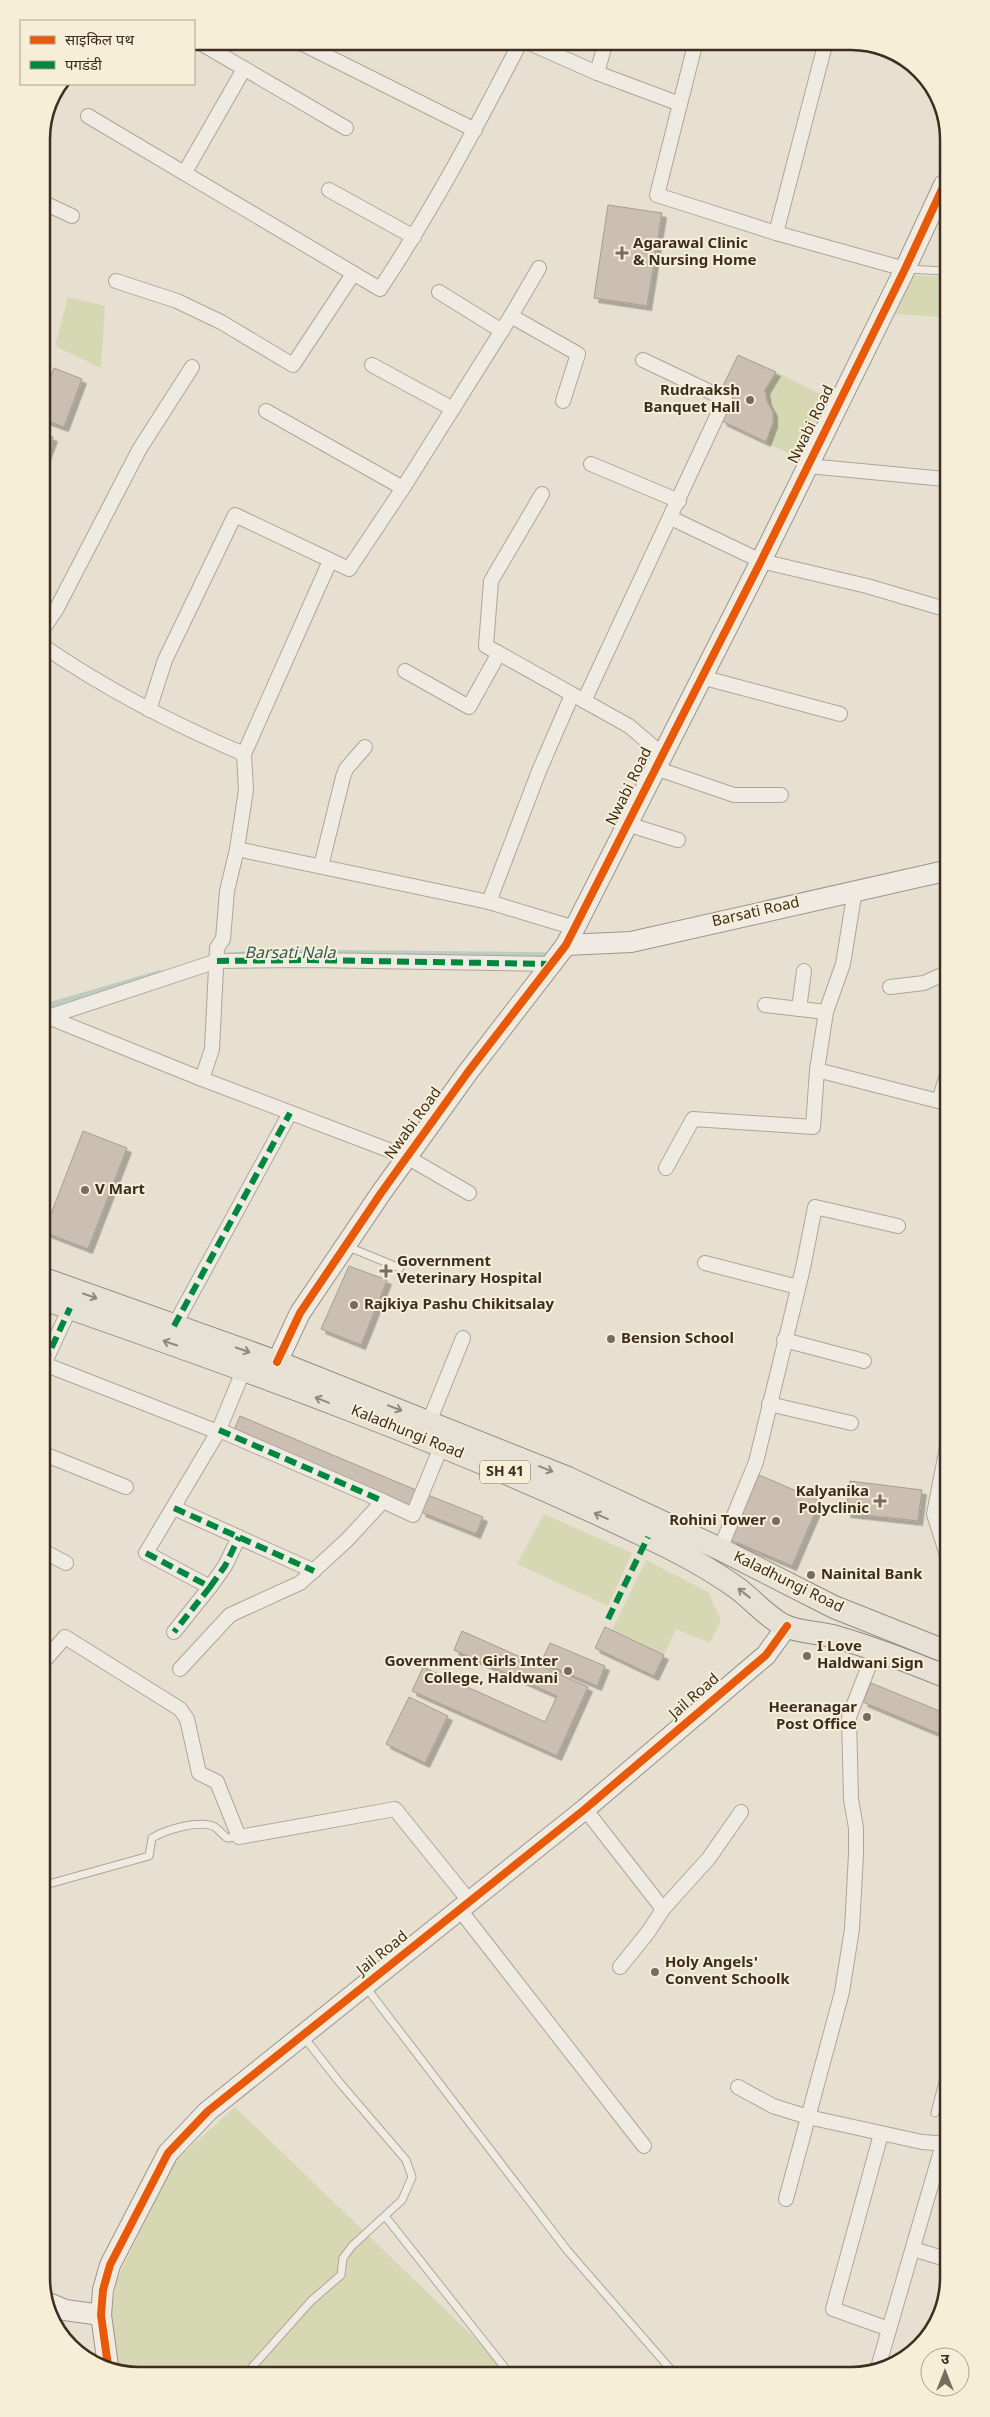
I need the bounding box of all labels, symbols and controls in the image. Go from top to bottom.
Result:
legend [20,20,195,85]
text: साइकिल पथ [65,32,134,51]
text: पगडंडी [65,57,103,76]
place label: Agarawal Clinic & Nursing Home [633,235,757,271]
marker: Agarawal Clinic & Nursing Home [615,246,629,260]
place label: Rudraaksh Banquet Hall [644,382,740,418]
street label: Nwabi Road [785,383,839,467]
marker: Rudraaksh Banquet Hall [744,394,756,406]
street label: Nwabi Road [603,745,657,829]
street label: Barsati Road [710,894,802,932]
water label: Barsati Nala [245,944,336,965]
street label: Nwabi Road [381,1084,447,1164]
place label: V Mart [95,1181,145,1200]
marker: V Mart [79,1184,91,1196]
place label: Government Veterinary Hospital [397,1253,542,1289]
marker: Government Veterinary Hospital [379,1264,393,1278]
one-way arrow [82,1292,97,1301]
place label: Rajkiya Pashu Chikitsalay [364,1296,554,1315]
marker: Rajkiya Pashu Chikitsalay [348,1299,360,1311]
place label: Bension School [621,1330,734,1349]
marker: Bension School [605,1333,617,1345]
one-way arrow [162,1338,178,1347]
one-way arrow [235,1346,250,1355]
one-way arrow [315,1394,330,1404]
street label: Kaladhungi Road [348,1402,466,1464]
one-way arrow [387,1404,402,1413]
road number: SH 41 [480,1460,530,1484]
one-way arrow [538,1465,553,1474]
place label: Kalyanika Polyclinic [796,1483,869,1519]
marker: Kalyanika Polyclinic [873,1494,887,1508]
one-way arrow [594,1511,609,1520]
place label: Rohini Tower [669,1512,766,1531]
marker: Rohini Tower [770,1515,782,1527]
street label: Kaladhungi Road [730,1548,846,1618]
place label: Nainital Bank [821,1566,923,1585]
marker: Nainital Bank [805,1569,817,1581]
one-way arrow [738,1588,751,1599]
place label: I Love Haldwani Sign [817,1638,924,1674]
marker: I Love Haldwani Sign [801,1650,813,1662]
place label: Government Girls Inter College, Haldwani [385,1653,558,1689]
marker: Government Girls Inter College, Haldwani [562,1665,574,1677]
street label: Jail Road [665,1670,724,1725]
place label: Heeranagar Post Office [768,1699,857,1735]
marker: Heeranagar Post Office [861,1711,873,1723]
street label: Jail Road [352,1928,412,1982]
place label: Holy Angels' Convent Schoolk [665,1954,790,1990]
marker: Holy Angels' Convent Schoolk [649,1966,661,1978]
north arrow [920,2347,970,2397]
text: उ [941,2351,950,2370]

